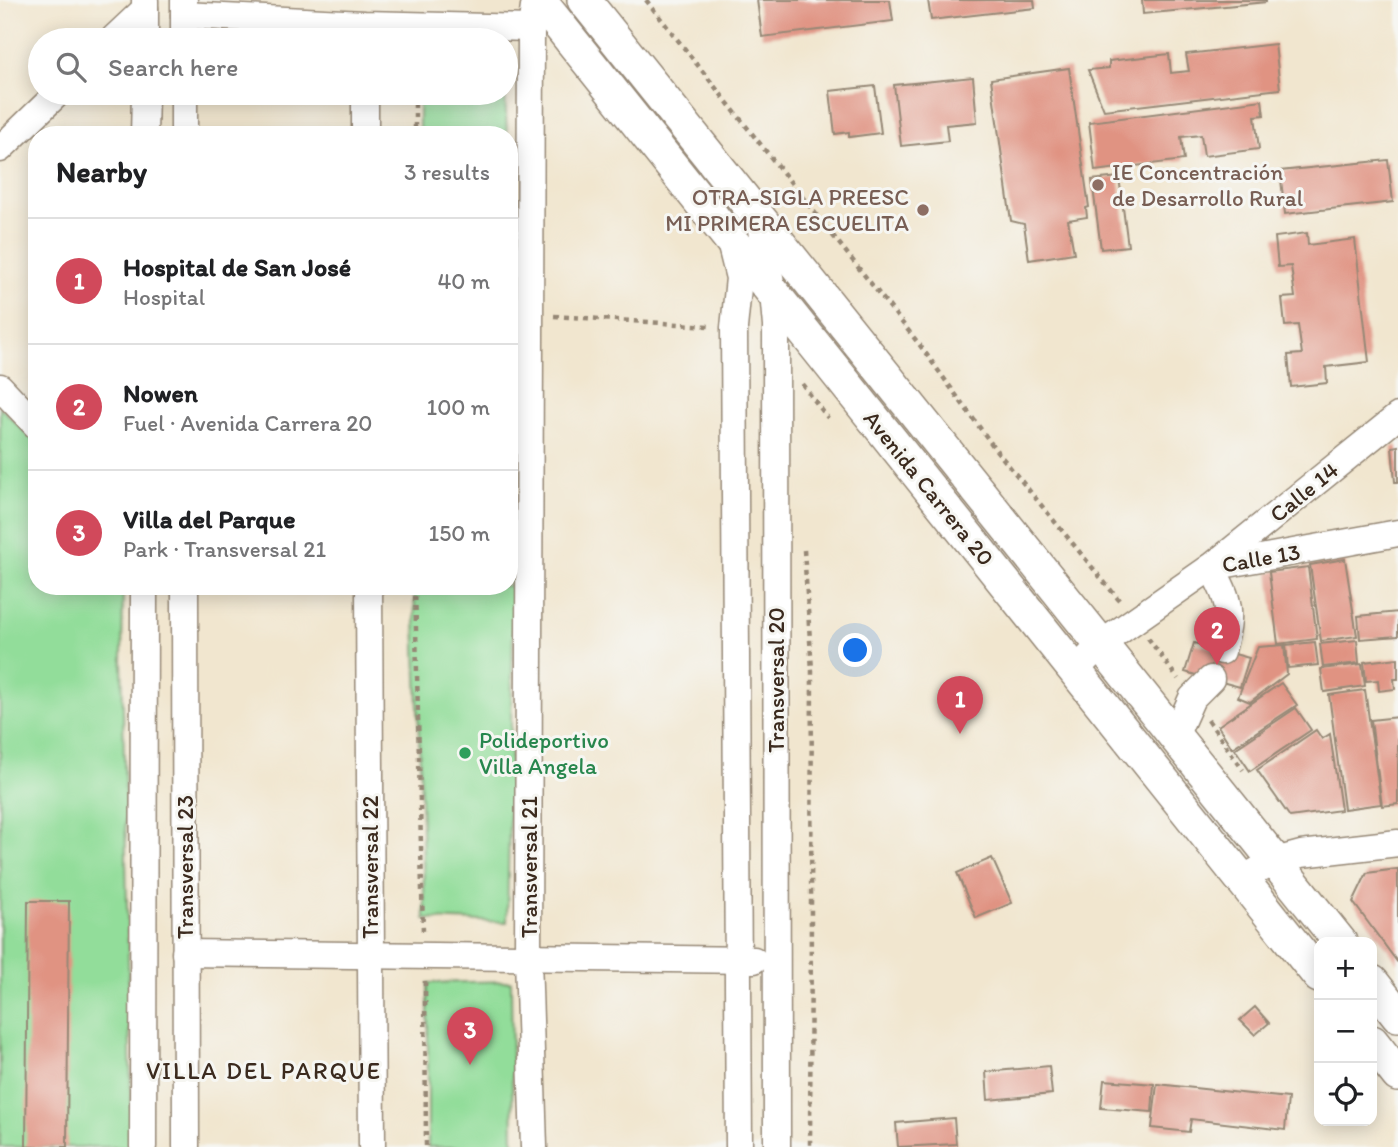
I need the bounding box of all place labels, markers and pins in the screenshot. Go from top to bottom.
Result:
place label: IE Concentración de Desarrollo Rural [1112,158,1304,212]
marker: IE Concentración de Desarrollo Rural [1090,177,1106,193]
place label: OTRA-SIGLA PREESC MI PRIMERA ESCUELITA [665,183,909,237]
marker: OTRA-SIGLA PREESC MI PRIMERA ESCUELITA [915,202,931,218]
pin: 2 [1194,607,1240,665]
pin: 1 [937,676,983,734]
place label: Polideportivo Villa Angela [479,726,609,780]
marker: Polideportivo Villa Angela [457,745,473,761]
pin: 3 [447,1007,493,1065]

